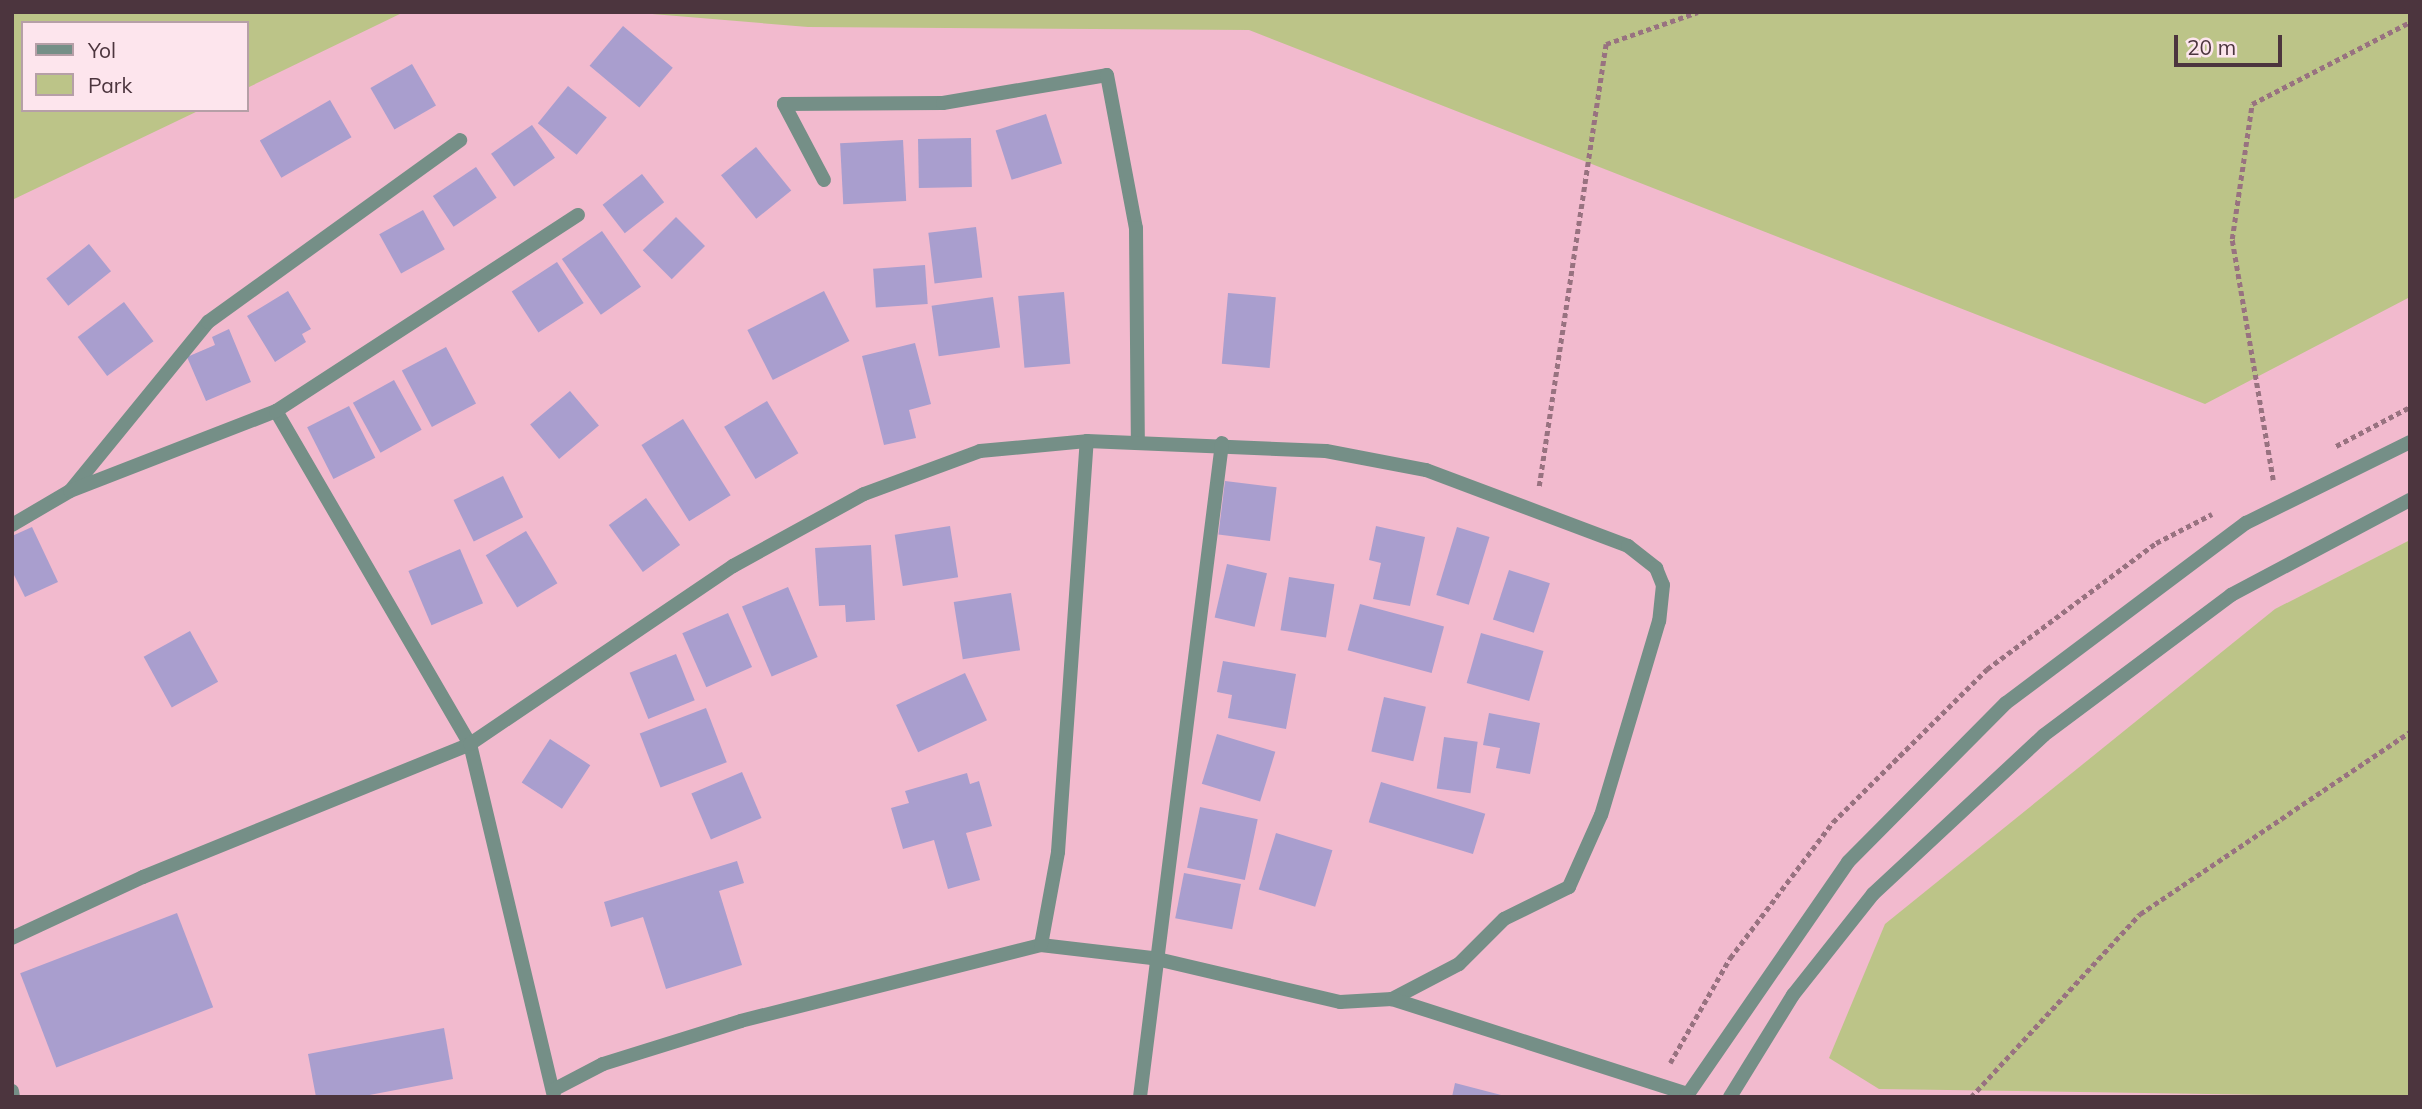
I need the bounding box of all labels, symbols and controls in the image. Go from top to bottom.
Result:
legend [21,21,248,112]
scale bar [2177,21,2286,65]
text: 20 m [2187,34,2236,60]
text: Yol [88,37,116,63]
text: Park [88,72,132,98]

